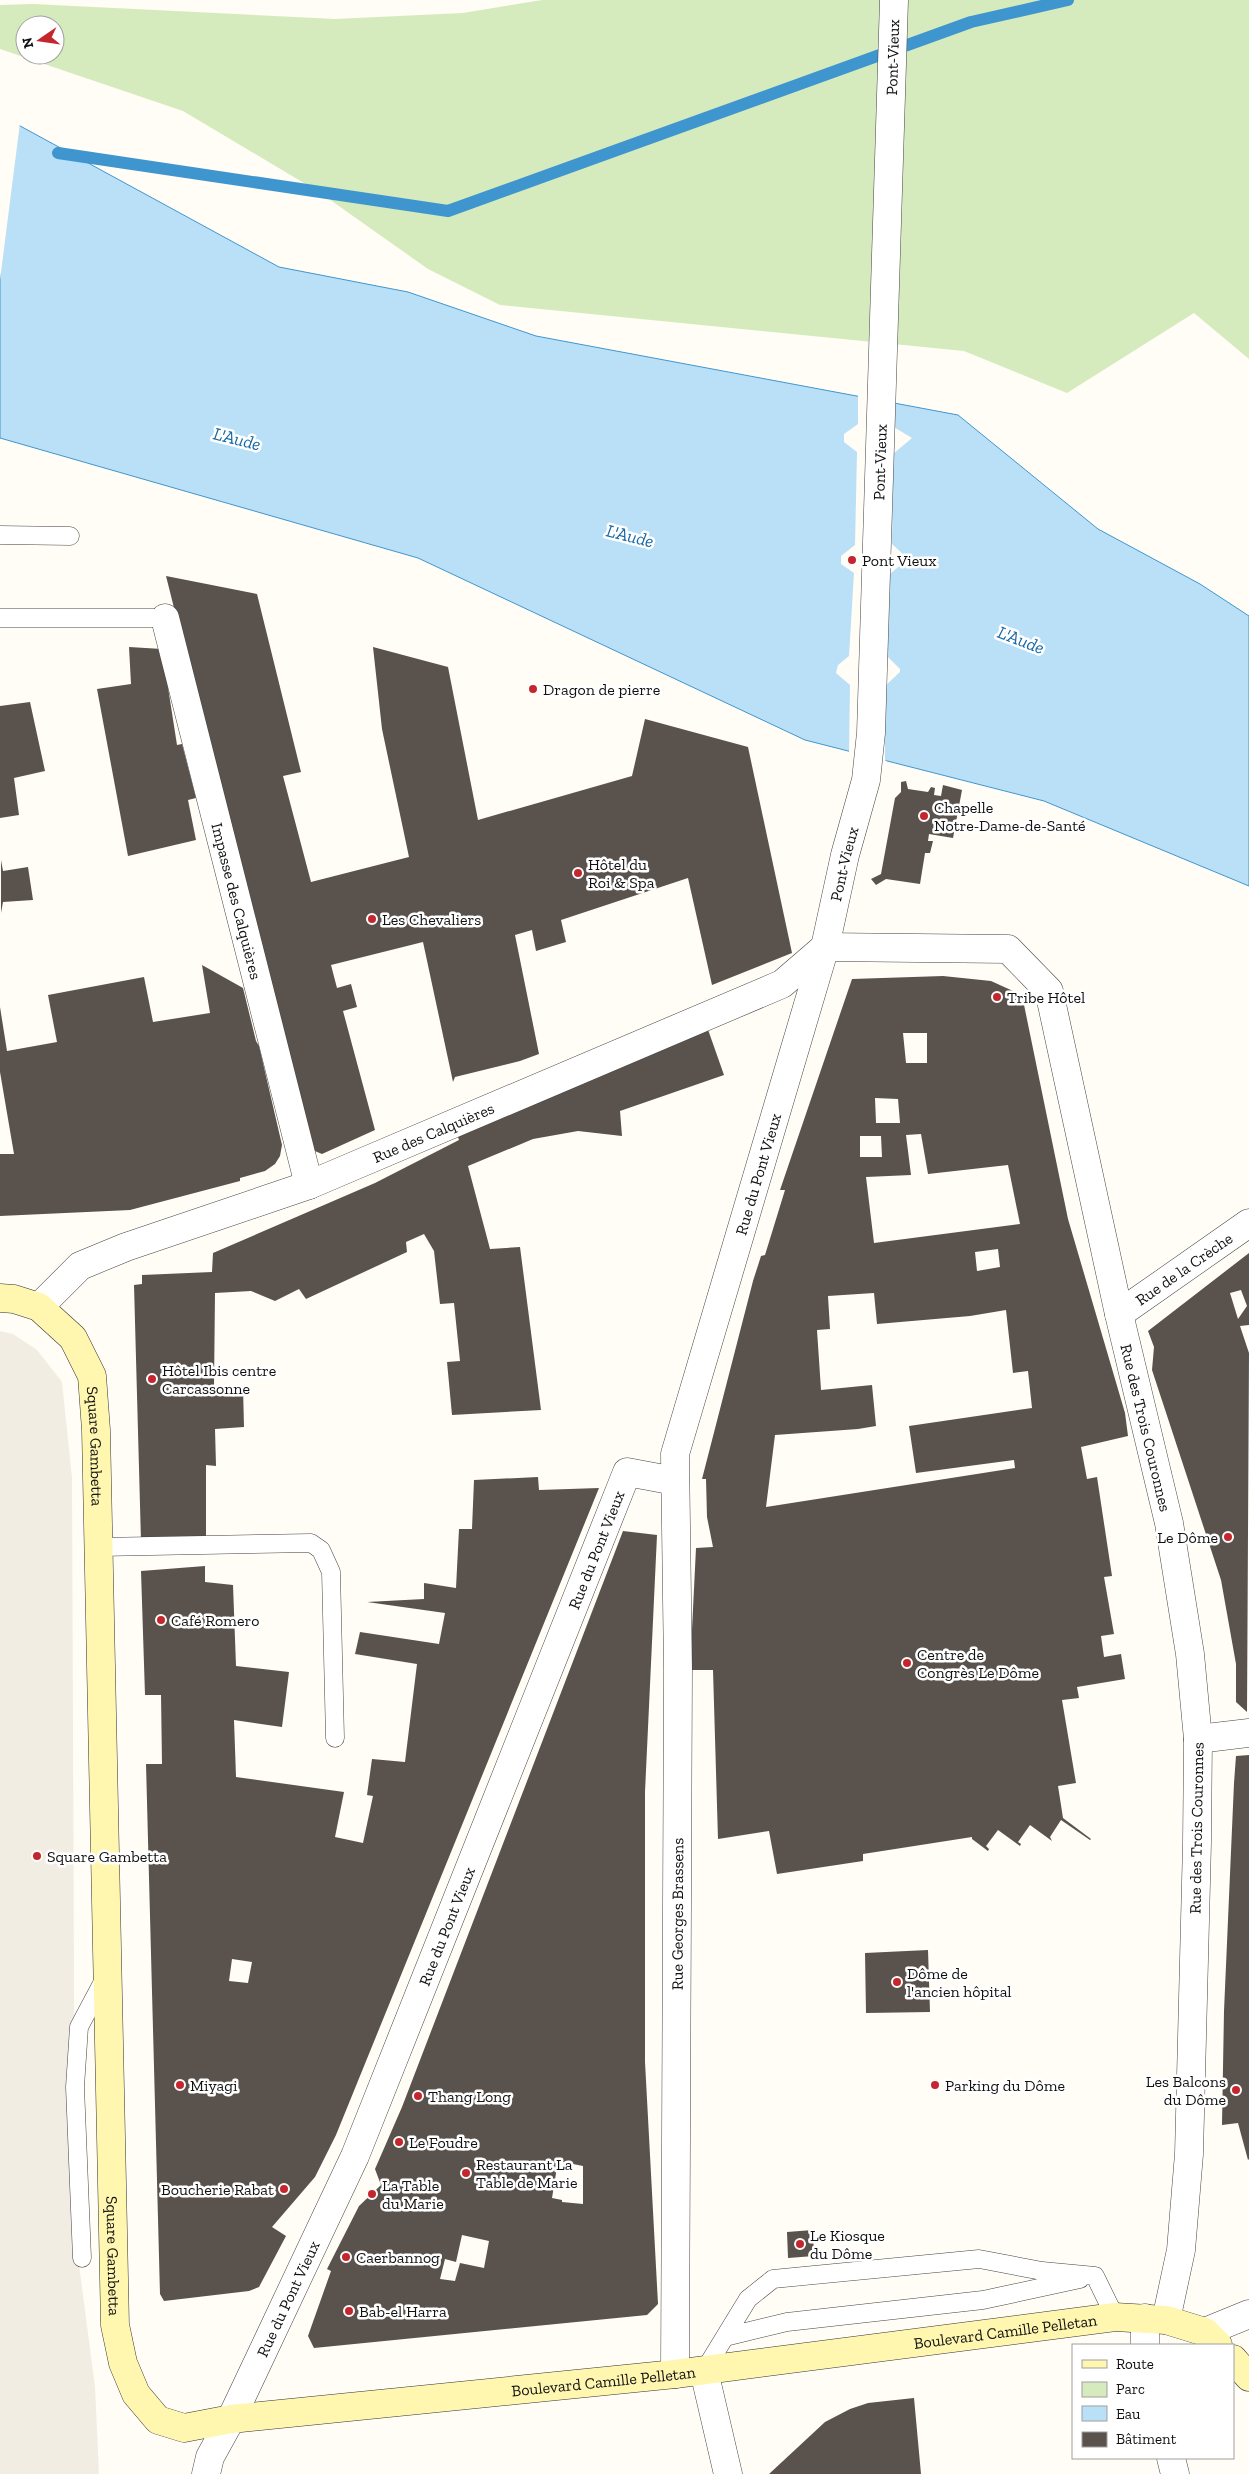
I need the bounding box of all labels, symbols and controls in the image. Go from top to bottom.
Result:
north arrow [15,15,65,65]
street label: Pont-Vieux [882,19,903,96]
text: N [18,35,37,50]
water label: L'Aude [211,422,263,456]
street label: Pont-Vieux [869,424,891,501]
water label: L'Aude [604,519,656,553]
place label: Pont Vieux [862,551,936,570]
marker: Pont Vieux [846,554,858,566]
water label: L'Aude [995,621,1048,659]
place label: Dragon de pierre [543,680,660,699]
marker: Dragon de pierre [527,683,539,695]
place label: Chapelle Notre-Dame-de-Santé [934,798,1086,835]
marker: Chapelle Notre-Dame-de-Santé [918,810,930,822]
street label: Impasse des Calquières [207,821,265,981]
street label: Pont-Vieux [826,825,862,903]
place label: Hôtel du Roi & Spa [588,855,655,892]
marker: Hôtel du Roi & Spa [572,867,584,879]
place label: Les Chevaliers [382,910,481,929]
marker: Les Chevaliers [366,913,378,925]
place label: Tribe Hôtel [1007,988,1085,1007]
marker: Tribe Hôtel [991,991,1003,1003]
street label: Rue des Calquières [370,1098,497,1167]
street label: Rue du Pont Vieux [731,1111,785,1237]
street label: Rue de la Crèche [1132,1229,1236,1310]
street label: Rue des Trois Couronnes [1116,1342,1175,1514]
place label: Hôtel Ibis centre Carcassonne [162,1361,276,1398]
marker: Hôtel Ibis centre Carcassonne [146,1373,158,1385]
street label: Square Gambetta [83,1386,107,1507]
street label: Rue du Pont Vieux [564,1488,629,1612]
place label: Le Dôme [1157,1528,1218,1547]
marker: Le Dôme [1222,1531,1234,1543]
place label: Café Romero [171,1611,259,1630]
marker: Café Romero [155,1614,167,1626]
place label: Centre de Congrès Le Dôme [917,1645,1039,1682]
marker: Centre de Congrès Le Dôme [901,1657,913,1669]
street label: Rue des Trois Couronnes [1186,1742,1207,1914]
street label: Rue Georges Brassens [668,1838,687,1990]
place label: Square Gambetta [47,1847,167,1866]
marker: Square Gambetta [31,1850,43,1862]
street label: Rue du Pont Vieux [415,1864,479,1988]
place label: Dôme de l'ancien hôpital [907,1964,1012,2001]
marker: Dôme de l'ancien hôpital [891,1976,903,1988]
place label: Les Balcons du Dôme [1146,2072,1226,2109]
place label: Miyagi [190,2076,238,2095]
place label: Parking du Dôme [945,2076,1065,2095]
marker: Miyagi [174,2079,186,2091]
marker: Parking du Dôme [929,2079,941,2091]
marker: Les Balcons du Dôme [1230,2084,1242,2096]
place label: Thang Long [428,2087,511,2106]
marker: Thang Long [412,2090,424,2102]
place label: Le Foudre [409,2133,478,2152]
marker: Le Foudre [393,2136,405,2148]
place label: Restaurant La Table de Marie [476,2155,577,2192]
marker: Restaurant La Table de Marie [460,2167,472,2179]
place label: La Table du Marie [382,2176,444,2213]
place label: Boucherie Rabat [161,2180,274,2199]
marker: Boucherie Rabat [278,2183,290,2195]
marker: La Table du Marie [366,2188,378,2200]
street label: Square Gambetta [102,2196,124,2316]
place label: Le Kiosque du Dôme [810,2226,885,2263]
street label: Rue du Pont Vieux [253,2238,324,2360]
marker: Le Kiosque du Dôme [794,2238,806,2250]
place label: Caerbannog [356,2248,440,2267]
marker: Caerbannog [340,2251,352,2263]
place label: Bab-el Harra [359,2302,447,2321]
marker: Bab-el Harra [343,2305,355,2317]
street label: Boulevard Camille Pelletan [912,2310,1099,2353]
legend [1072,2344,1234,2459]
text: Route [1116,2355,1154,2373]
street label: Boulevard Camille Pelletan [511,2362,697,2401]
text: Parc [1116,2380,1145,2398]
text: Eau [1116,2405,1141,2423]
text: Bâtiment [1116,2430,1177,2448]

